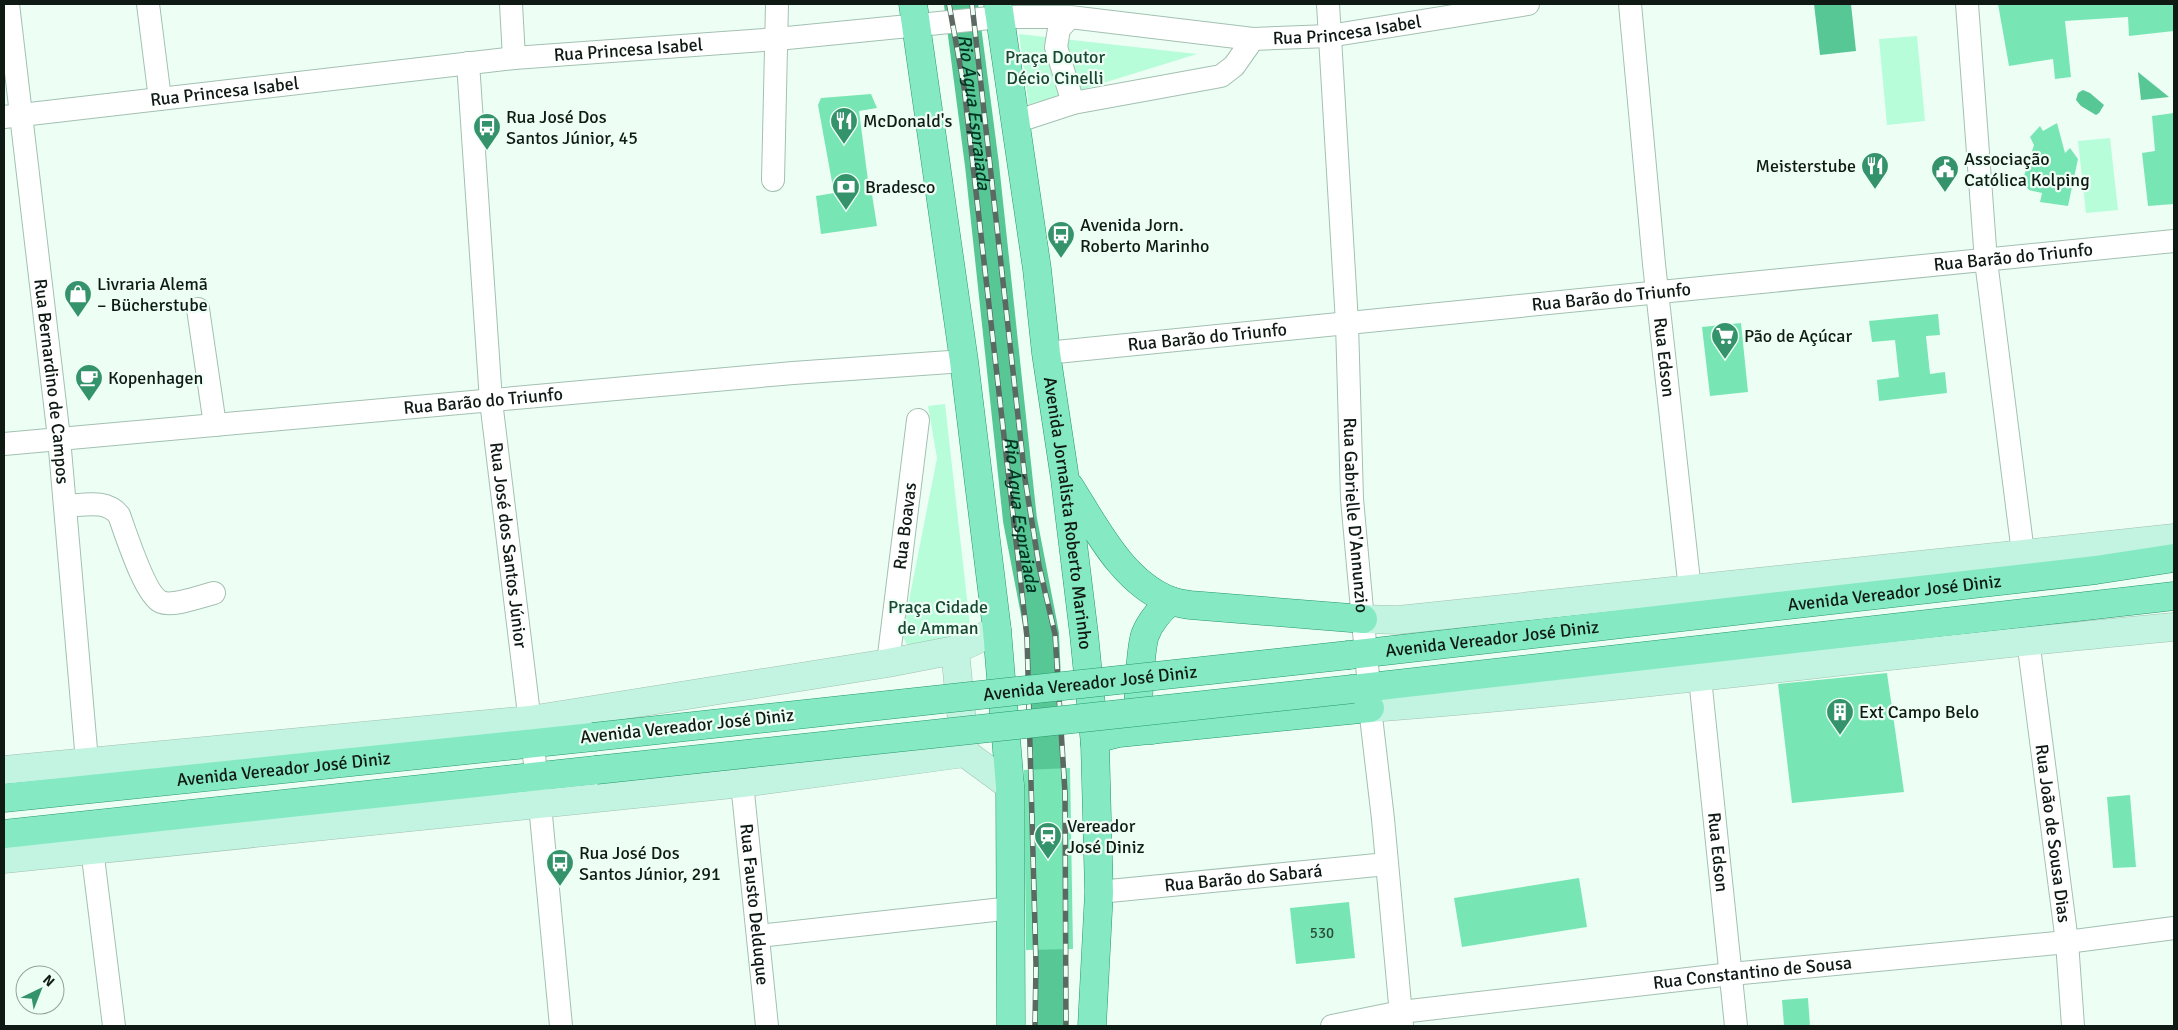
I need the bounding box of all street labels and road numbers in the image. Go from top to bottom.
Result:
street label: Rua Princesa Isabel [1272,10,1423,49]
street label: Rua Princesa Isabel [553,33,704,66]
street label: Rua Princesa Isabel [149,72,300,111]
street label: Rua Barão do Triunfo [1933,238,2094,276]
street label: Rua Bernardino de Campos [29,278,74,485]
street label: Rua Barão do Triunfo [1531,278,1692,316]
street label: Rua Edson [1649,316,1680,398]
street label: Rua Barão do Triunfo [1127,318,1288,356]
street label: Avenida Jornalista Roberto Marinho [1039,375,1096,651]
street label: Rua Barão do Triunfo [402,383,564,419]
street label: Rua Gabrielle D'Annunzio [1339,417,1373,614]
street label: Rua José dos Santos Júnior [485,441,532,650]
street label: Rua Boavas [889,481,921,571]
street label: Avenida Vereador José Diniz [1786,570,2003,616]
street label: Avenida Vereador José Diniz [1384,616,1600,662]
street label: Avenida Vereador José Diniz [982,661,1198,706]
street label: Avenida Vereador José Diniz [579,704,795,748]
street label: Rua João de Sousa Dias [2031,743,2075,924]
street label: Avenida Vereador José Diniz [175,747,392,791]
street label: Rua Edson [1703,811,1733,893]
street label: Rua Fausto Delduque [735,823,774,986]
street label: Rua Barão do Sabará [1163,859,1323,897]
street label: Rua Constantino de Sousa [1652,952,1853,994]

